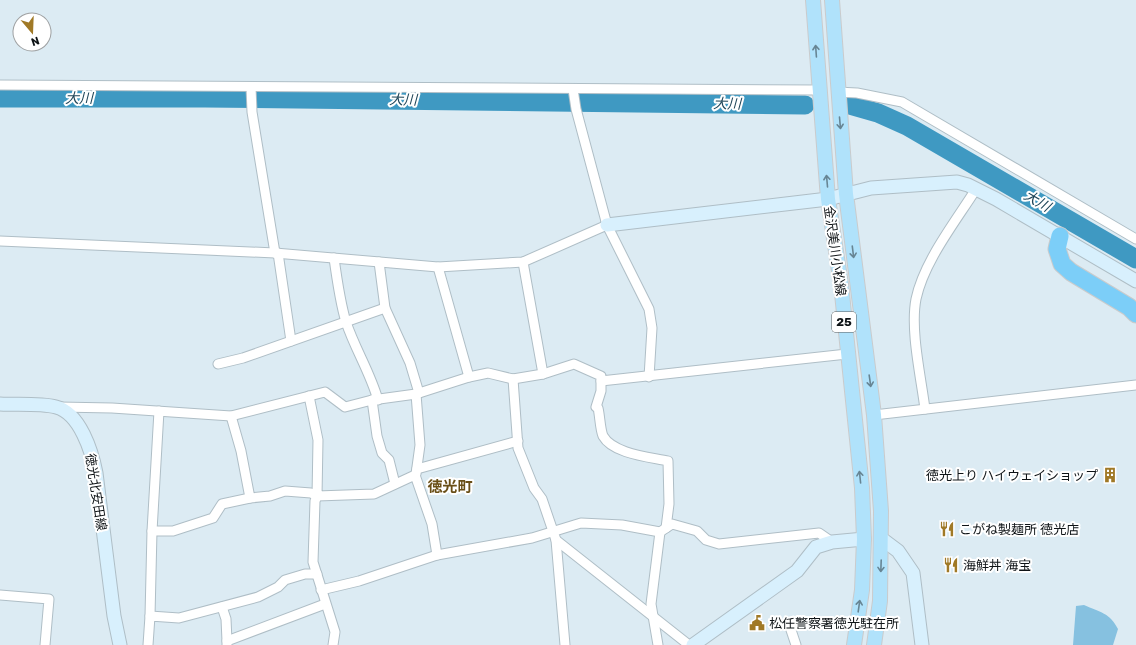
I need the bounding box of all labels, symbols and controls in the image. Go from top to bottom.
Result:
north arrow [12,12,52,52]
text: N [29,34,41,48]
one-way arrow [812,45,820,58]
water label: 大川 [65,90,95,107]
water label: 大川 [389,91,419,109]
water label: 大川 [713,95,743,113]
one-way arrow [836,116,844,129]
one-way arrow [823,175,830,188]
water label: 大川 [1021,187,1055,216]
street label: 金沢美川小松線 [821,205,849,297]
one-way arrow [849,245,857,258]
road number: 25 [832,312,856,332]
one-way arrow [866,374,874,387]
street label: 徳光北安田線 [82,452,110,532]
building icon: 徳光上り ハイウェイショップ [1101,466,1119,484]
place label: 徳光上り ハイウェイショップ [926,468,1098,483]
one-way arrow [857,471,864,484]
district label: 徳光町 [427,478,473,496]
restaurant icon: こがね製麺所 徳光店 [938,520,956,538]
place label: こがね製麺所 徳光店 [959,522,1079,537]
restaurant icon: 海鮮丼 海宝 [942,556,960,574]
place label: 海鮮丼 海宝 [963,558,1031,573]
one-way arrow [878,559,885,572]
one-way arrow [855,600,863,613]
public building icon: 松任警察署徳光駐在所 [748,614,766,632]
place label: 松任警察署徳光駐在所 [769,616,899,631]

